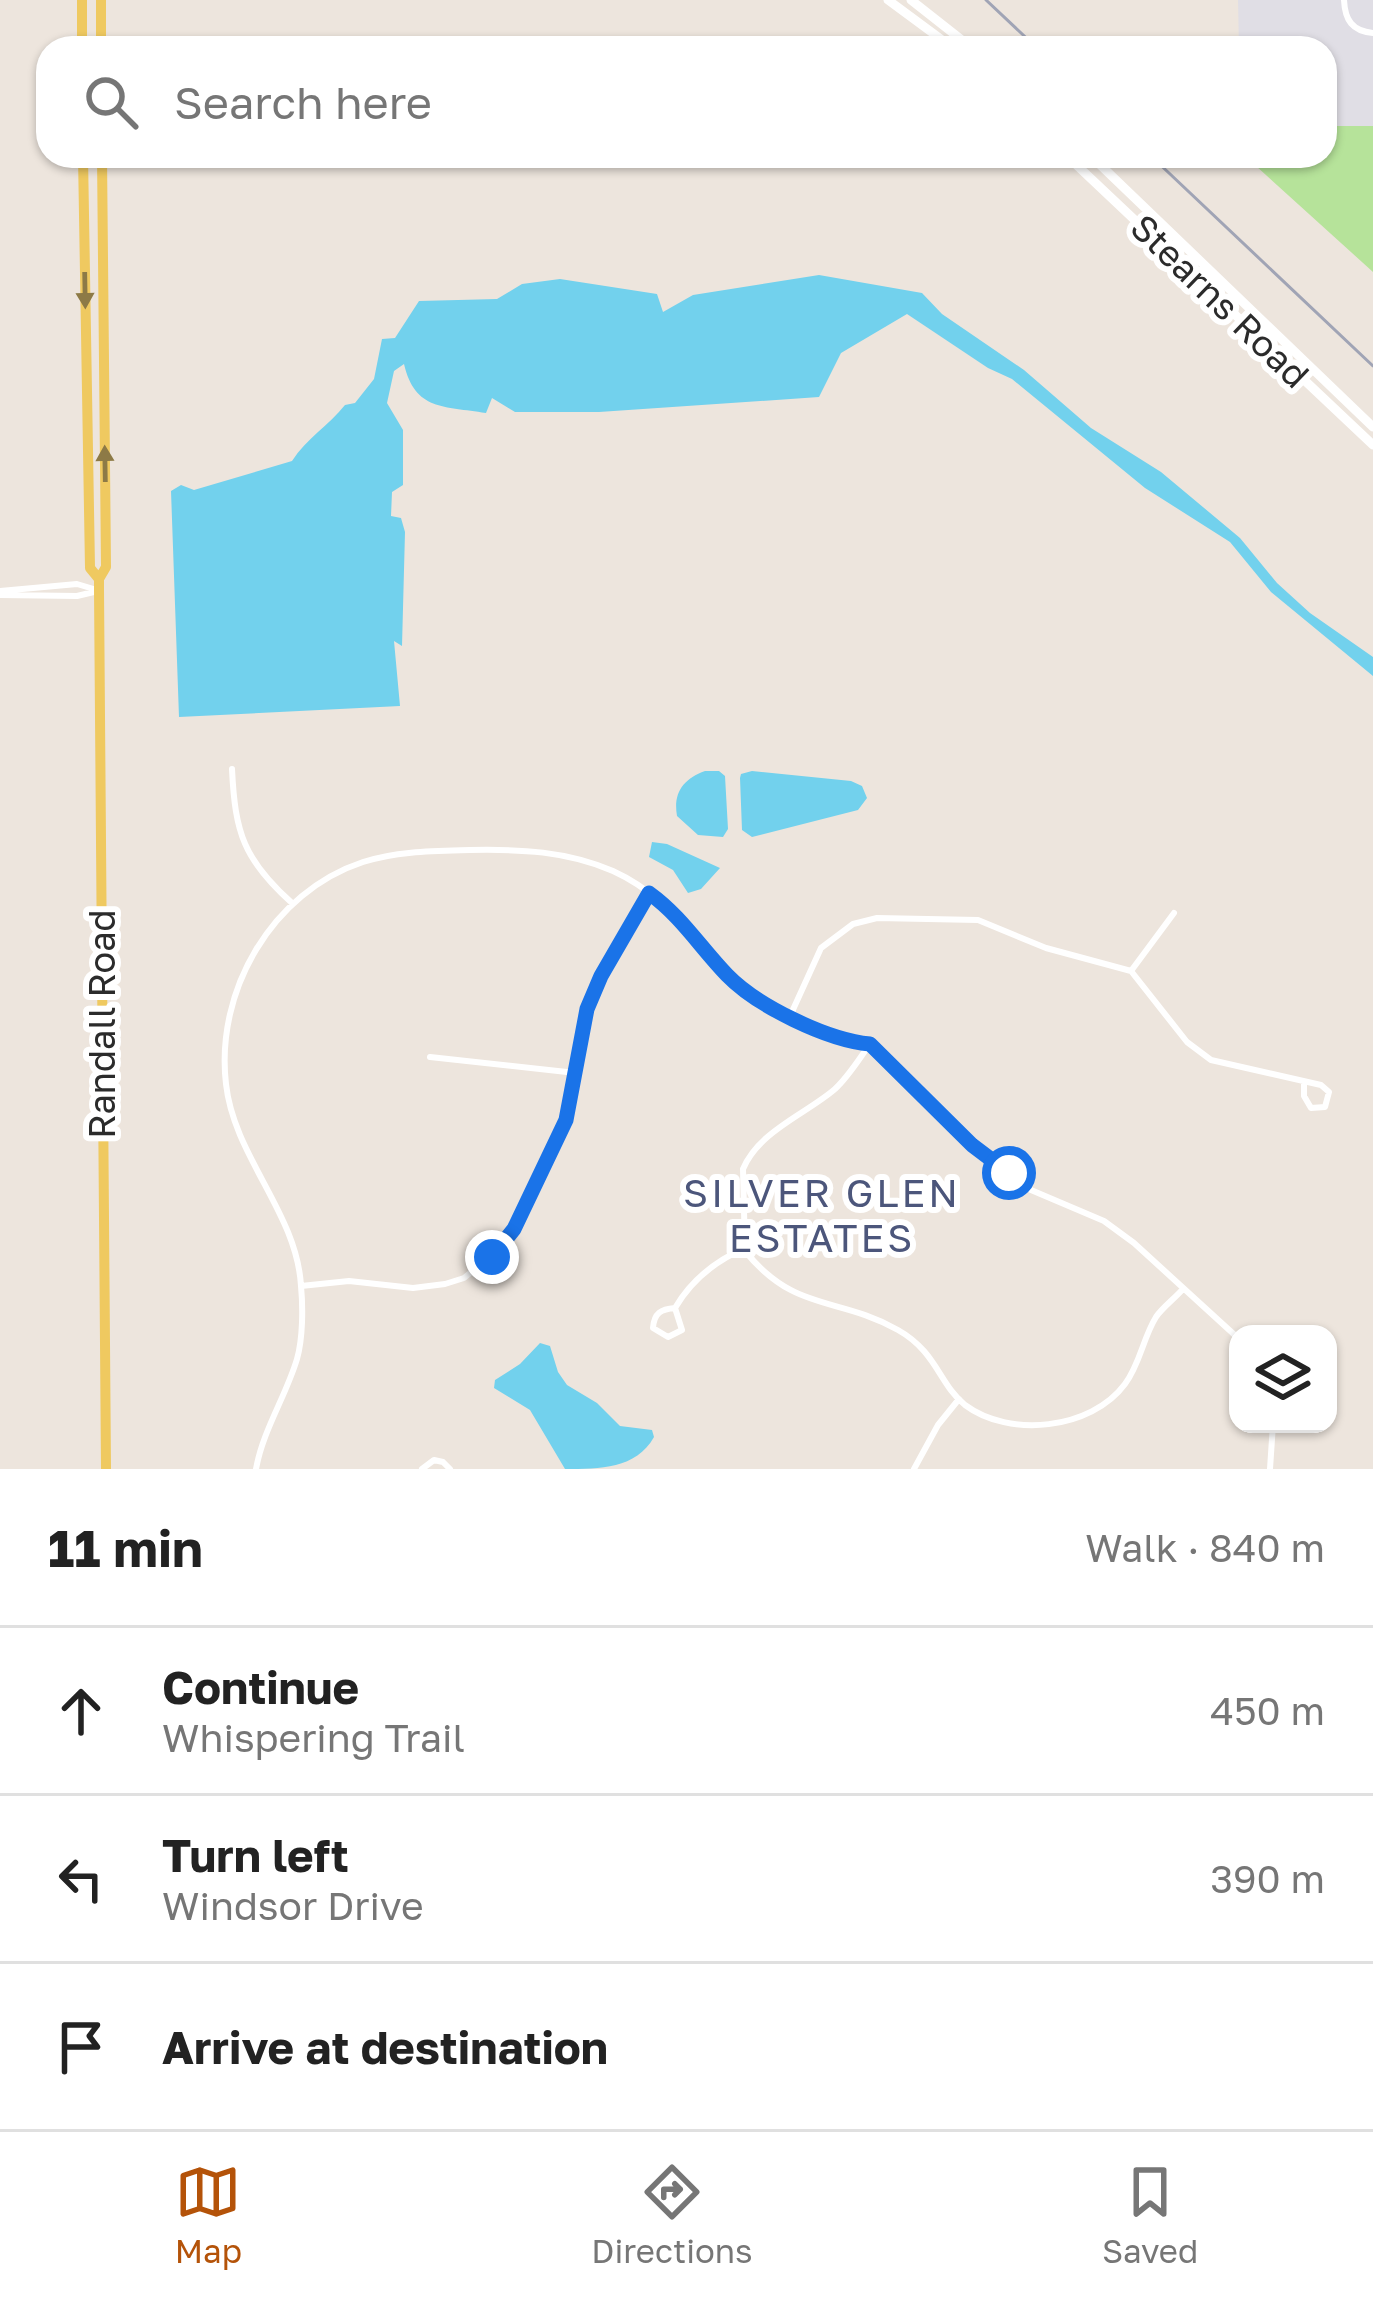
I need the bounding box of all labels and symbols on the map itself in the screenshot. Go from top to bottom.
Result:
street label: Stearns Road [1123,205,1318,396]
one-way arrow [75,272,95,310]
one-way arrow [95,444,115,482]
street label: Randall Road [80,909,123,1139]
route start [982,1146,1036,1200]
district label: SILVER GLEN ESTATES [683,1169,961,1261]
route end [465,1230,519,1284]

